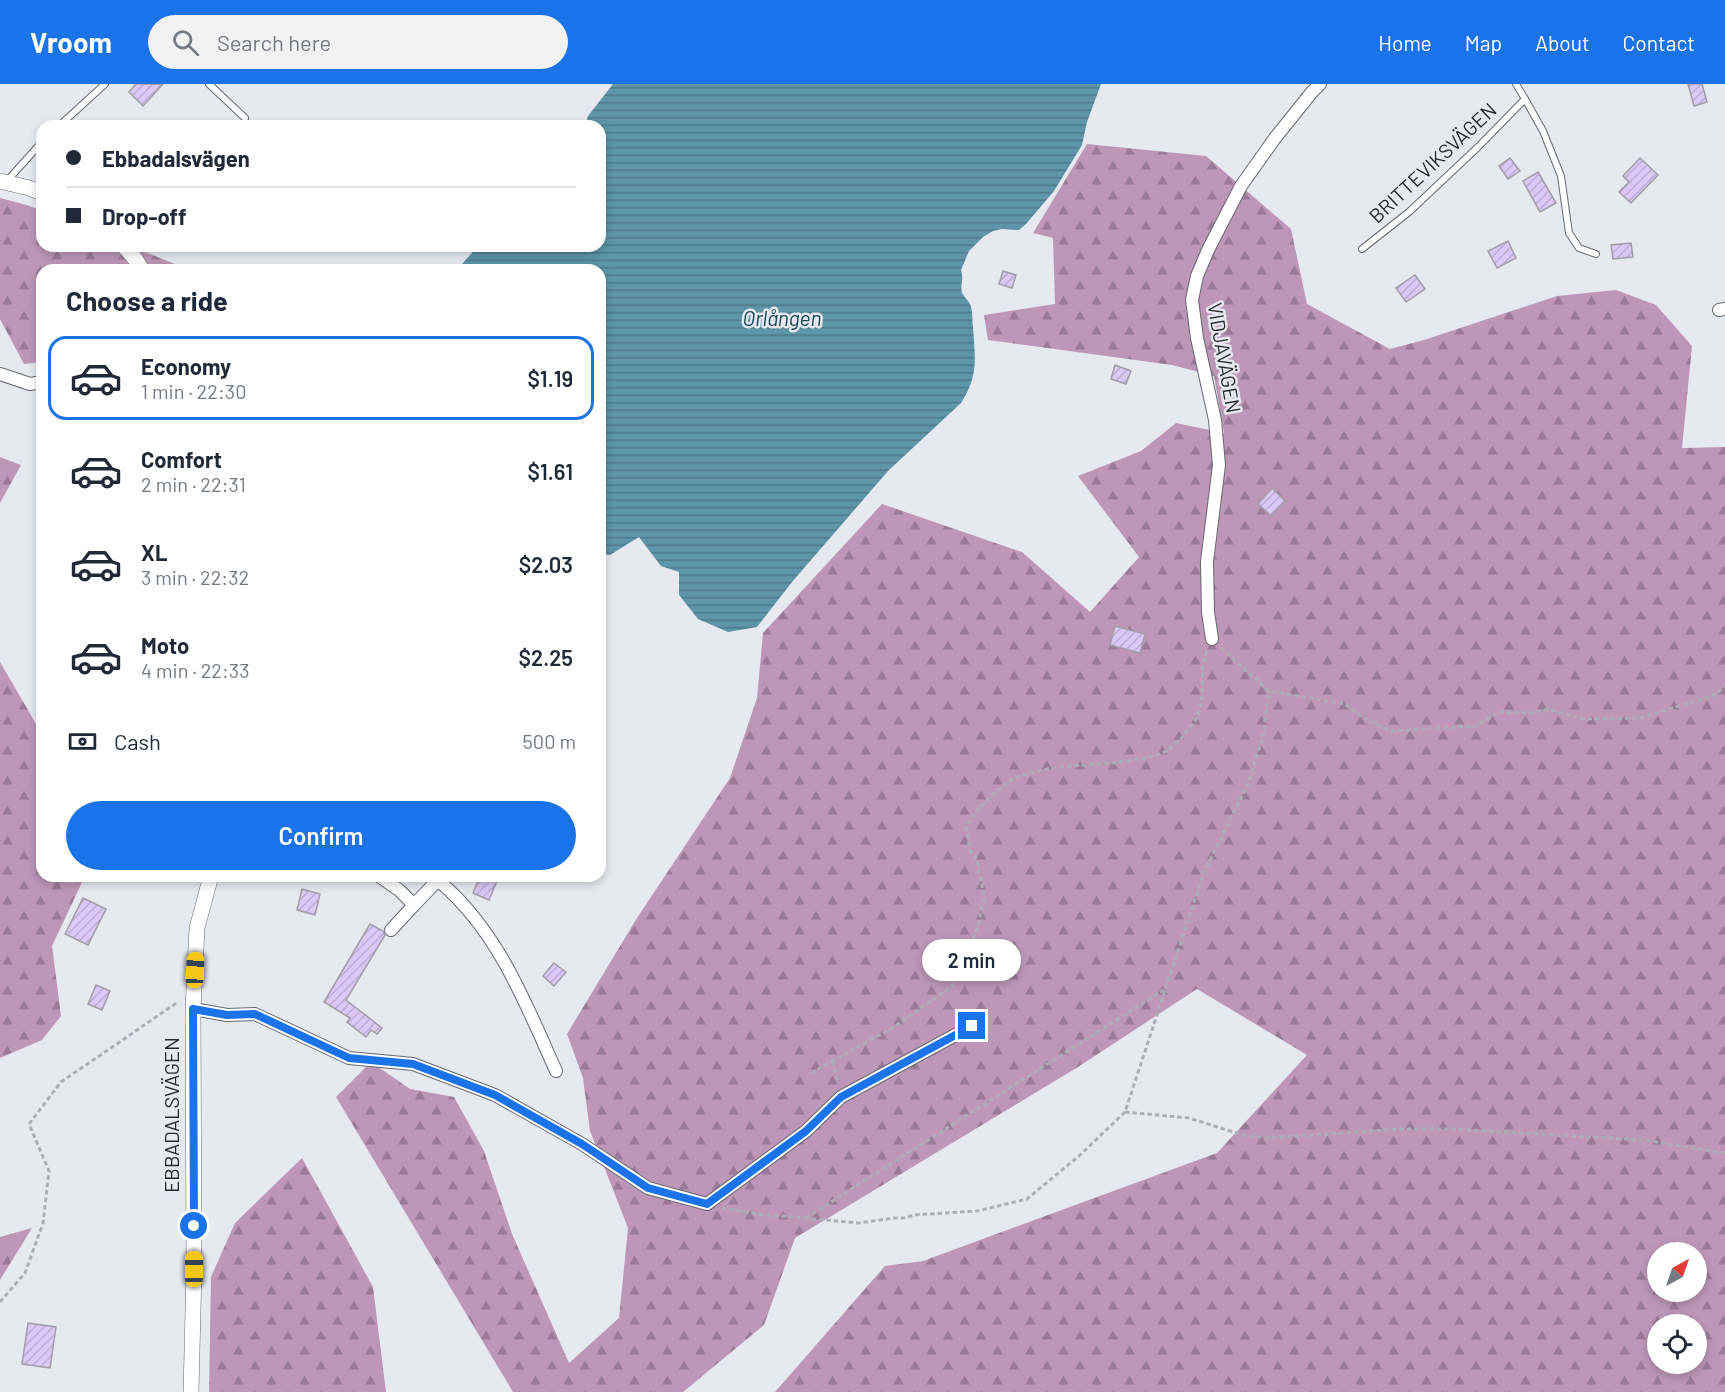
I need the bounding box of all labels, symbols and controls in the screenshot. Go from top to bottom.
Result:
search box [148,15,568,69]
text: Vroom [30,25,112,59]
icon: search [169,26,202,59]
text: Search here [217,29,331,55]
text: Home [1378,30,1432,55]
text: Map [1465,30,1502,55]
text: About [1535,30,1590,55]
text: Contact [1623,30,1695,55]
street label: BRITTEVIKSVÄGEN [1364,97,1501,227]
text: Ebbadalsvägen [102,145,250,171]
text: Drop-off [102,203,186,229]
text: Choose a ride [66,284,228,316]
street label: VIDJAVÄGEN [1203,301,1246,415]
water label: Orlången [743,305,821,330]
icon: car [69,351,123,405]
text: Economy [141,353,231,379]
text: $1.19 [527,365,573,391]
text: 1 min · 22:30 [141,379,246,403]
icon: car [69,444,123,498]
text: Comfort [141,446,222,472]
text: $1.61 [528,458,573,484]
text: 2 min · 22:31 [141,472,246,496]
icon: car [69,537,123,591]
text: XL [141,539,167,565]
text: $2.03 [519,551,573,577]
text: 3 min · 22:32 [141,565,249,589]
icon: car [69,630,123,684]
text: Moto [141,632,189,658]
text: $2.25 [519,644,573,670]
text: 4 min · 22:33 [141,658,249,682]
icon: cash [66,725,99,758]
text: Cash [114,728,161,754]
text: 500 m [523,729,576,753]
button: Confirm [66,801,576,870]
callout: 2 min [922,939,1022,981]
text: 2 min [948,948,995,972]
car [185,952,205,988]
route end [958,1012,985,1039]
street label: EBBADALSVÄGEN [159,1037,183,1193]
route start [180,1212,207,1239]
north arrow [1647,1242,1707,1302]
map controls [1647,1242,1707,1374]
car [185,1251,203,1287]
button: locate [1647,1314,1707,1374]

